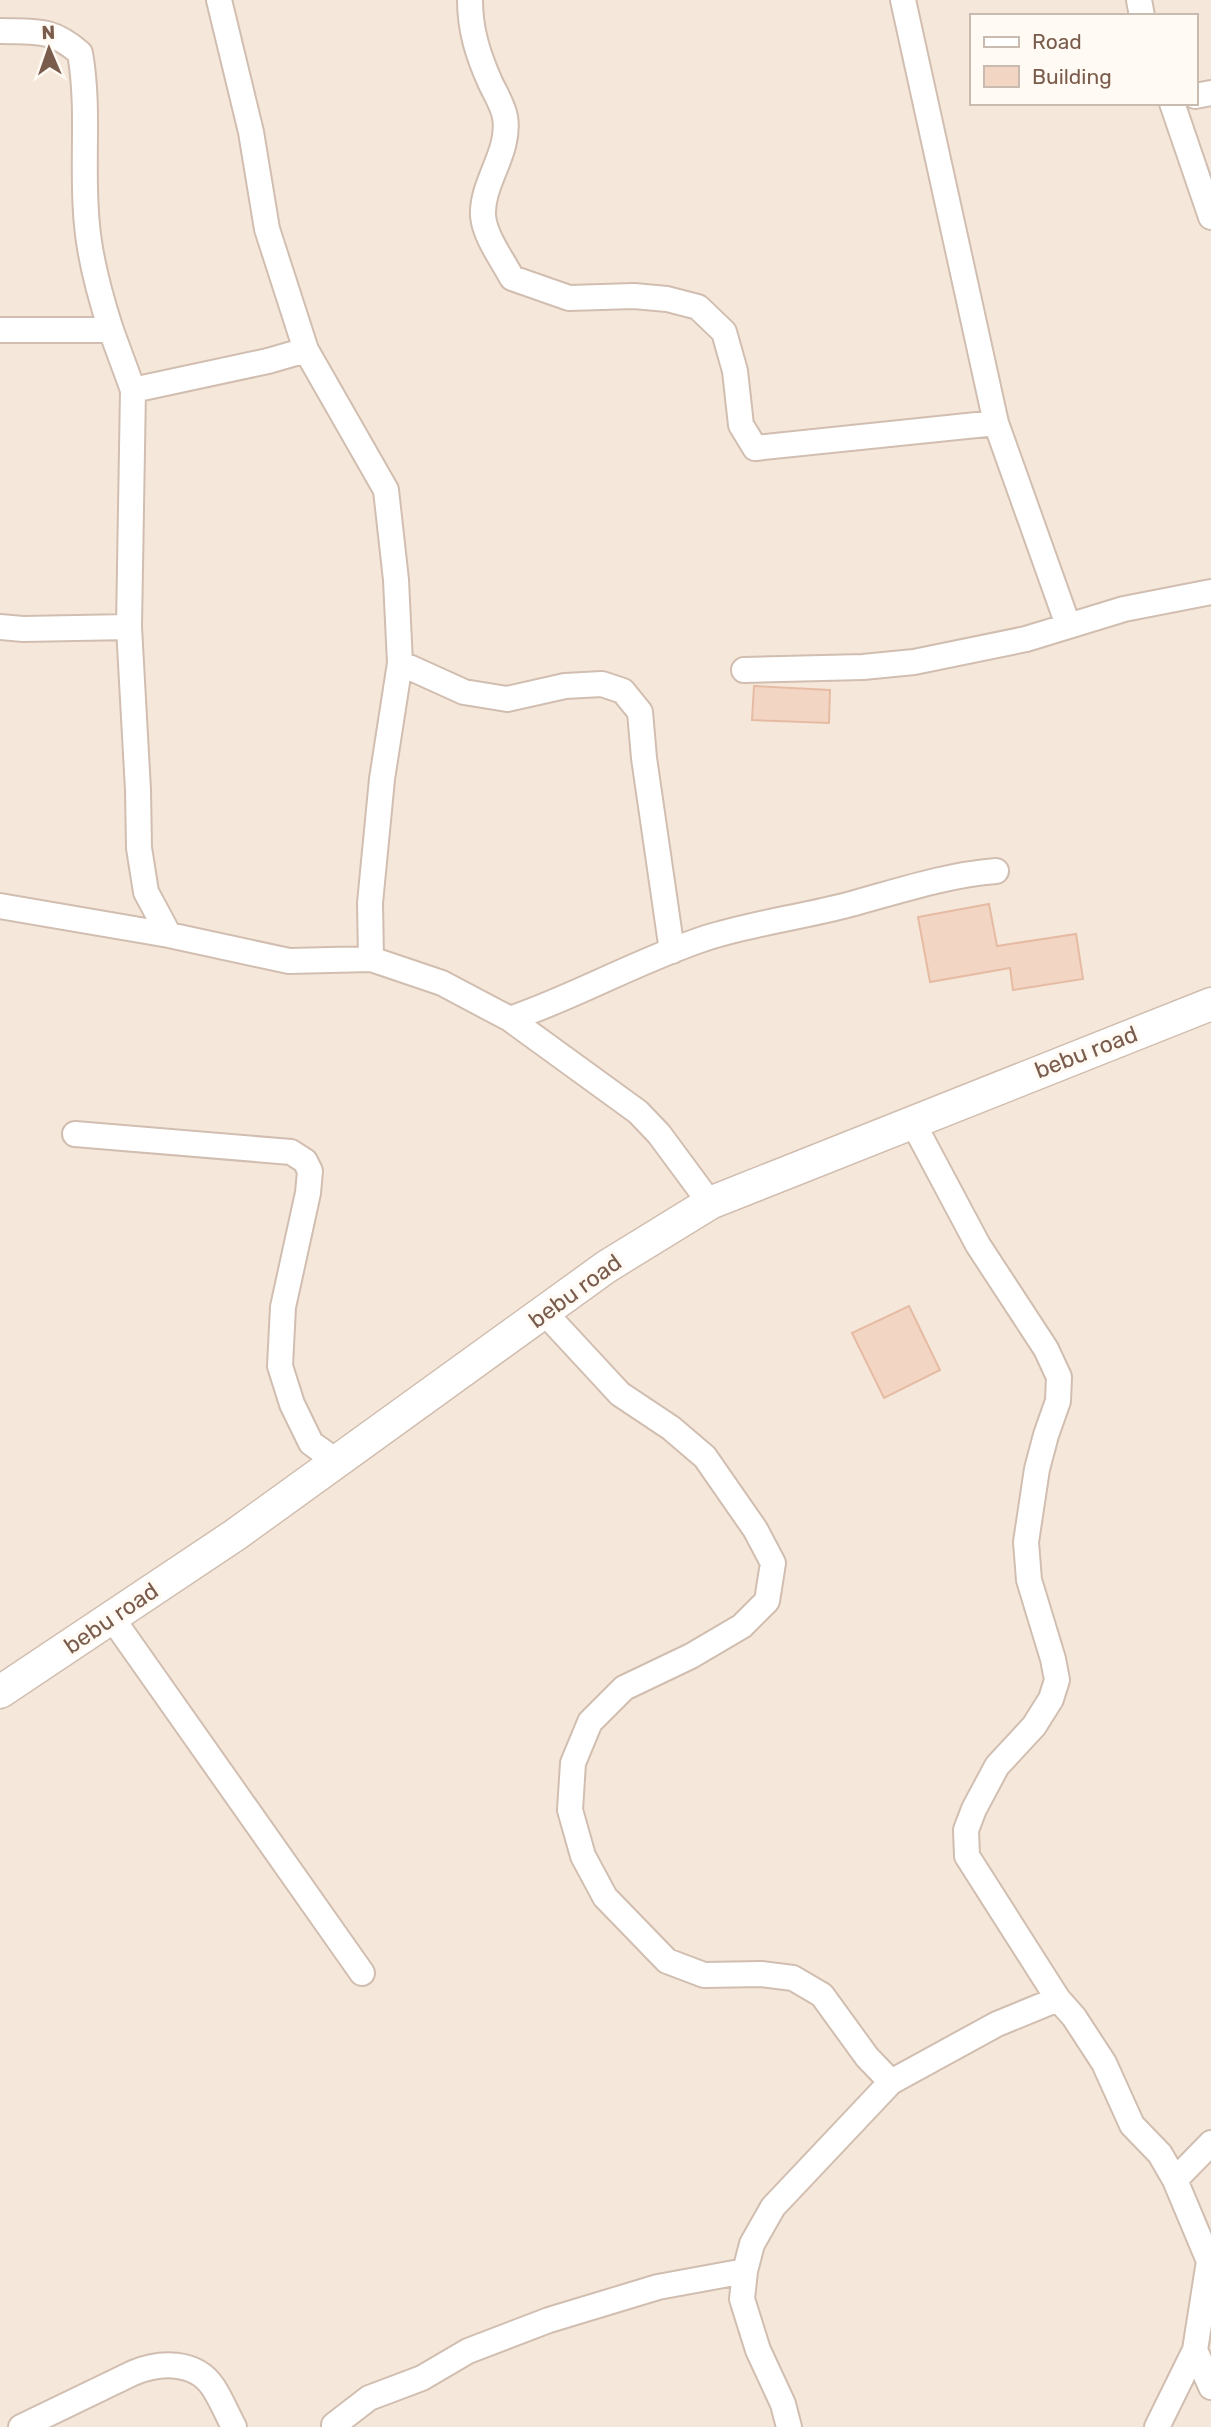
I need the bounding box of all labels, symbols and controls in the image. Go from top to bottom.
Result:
north arrow [14,14,84,84]
legend [970,14,1197,105]
text: N [41,21,56,44]
text: Road [1032,29,1082,54]
text: Building [1032,64,1112,89]
street label: bebu road [1031,1020,1141,1084]
street label: bebu road [523,1248,627,1334]
street label: bebu road [58,1576,164,1660]

